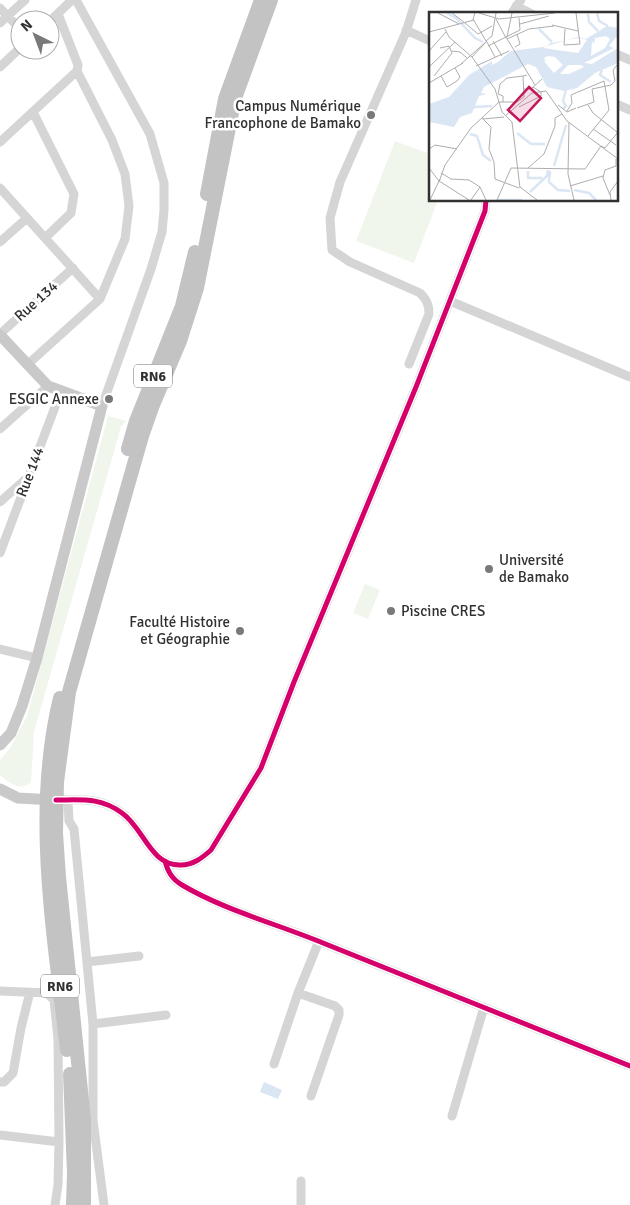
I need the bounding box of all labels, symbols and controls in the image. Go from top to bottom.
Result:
north arrow [10,10,60,60]
inset map [429,12,618,201]
text: N [17,16,36,35]
place label: Campus Numérique Francophone de Bamako [205,97,361,132]
marker: Campus Numérique Francophone de Bamako [365,109,377,121]
street label: Rue 134 [11,277,61,325]
road number: RN6 [134,364,172,388]
place label: ESGIC Annexe [9,390,99,408]
marker: ESGIC Annexe [103,393,115,405]
street label: Rue 144 [12,445,48,499]
place label: Université de Bamako [499,551,569,586]
marker: Université de Bamako [483,563,495,575]
place label: Piscine CRES [401,602,485,620]
marker: Piscine CRES [385,605,397,617]
place label: Faculté Histoire et Géographie [129,613,230,648]
marker: Faculté Histoire et Géographie [234,625,246,637]
road number: RN6 [41,974,79,998]

